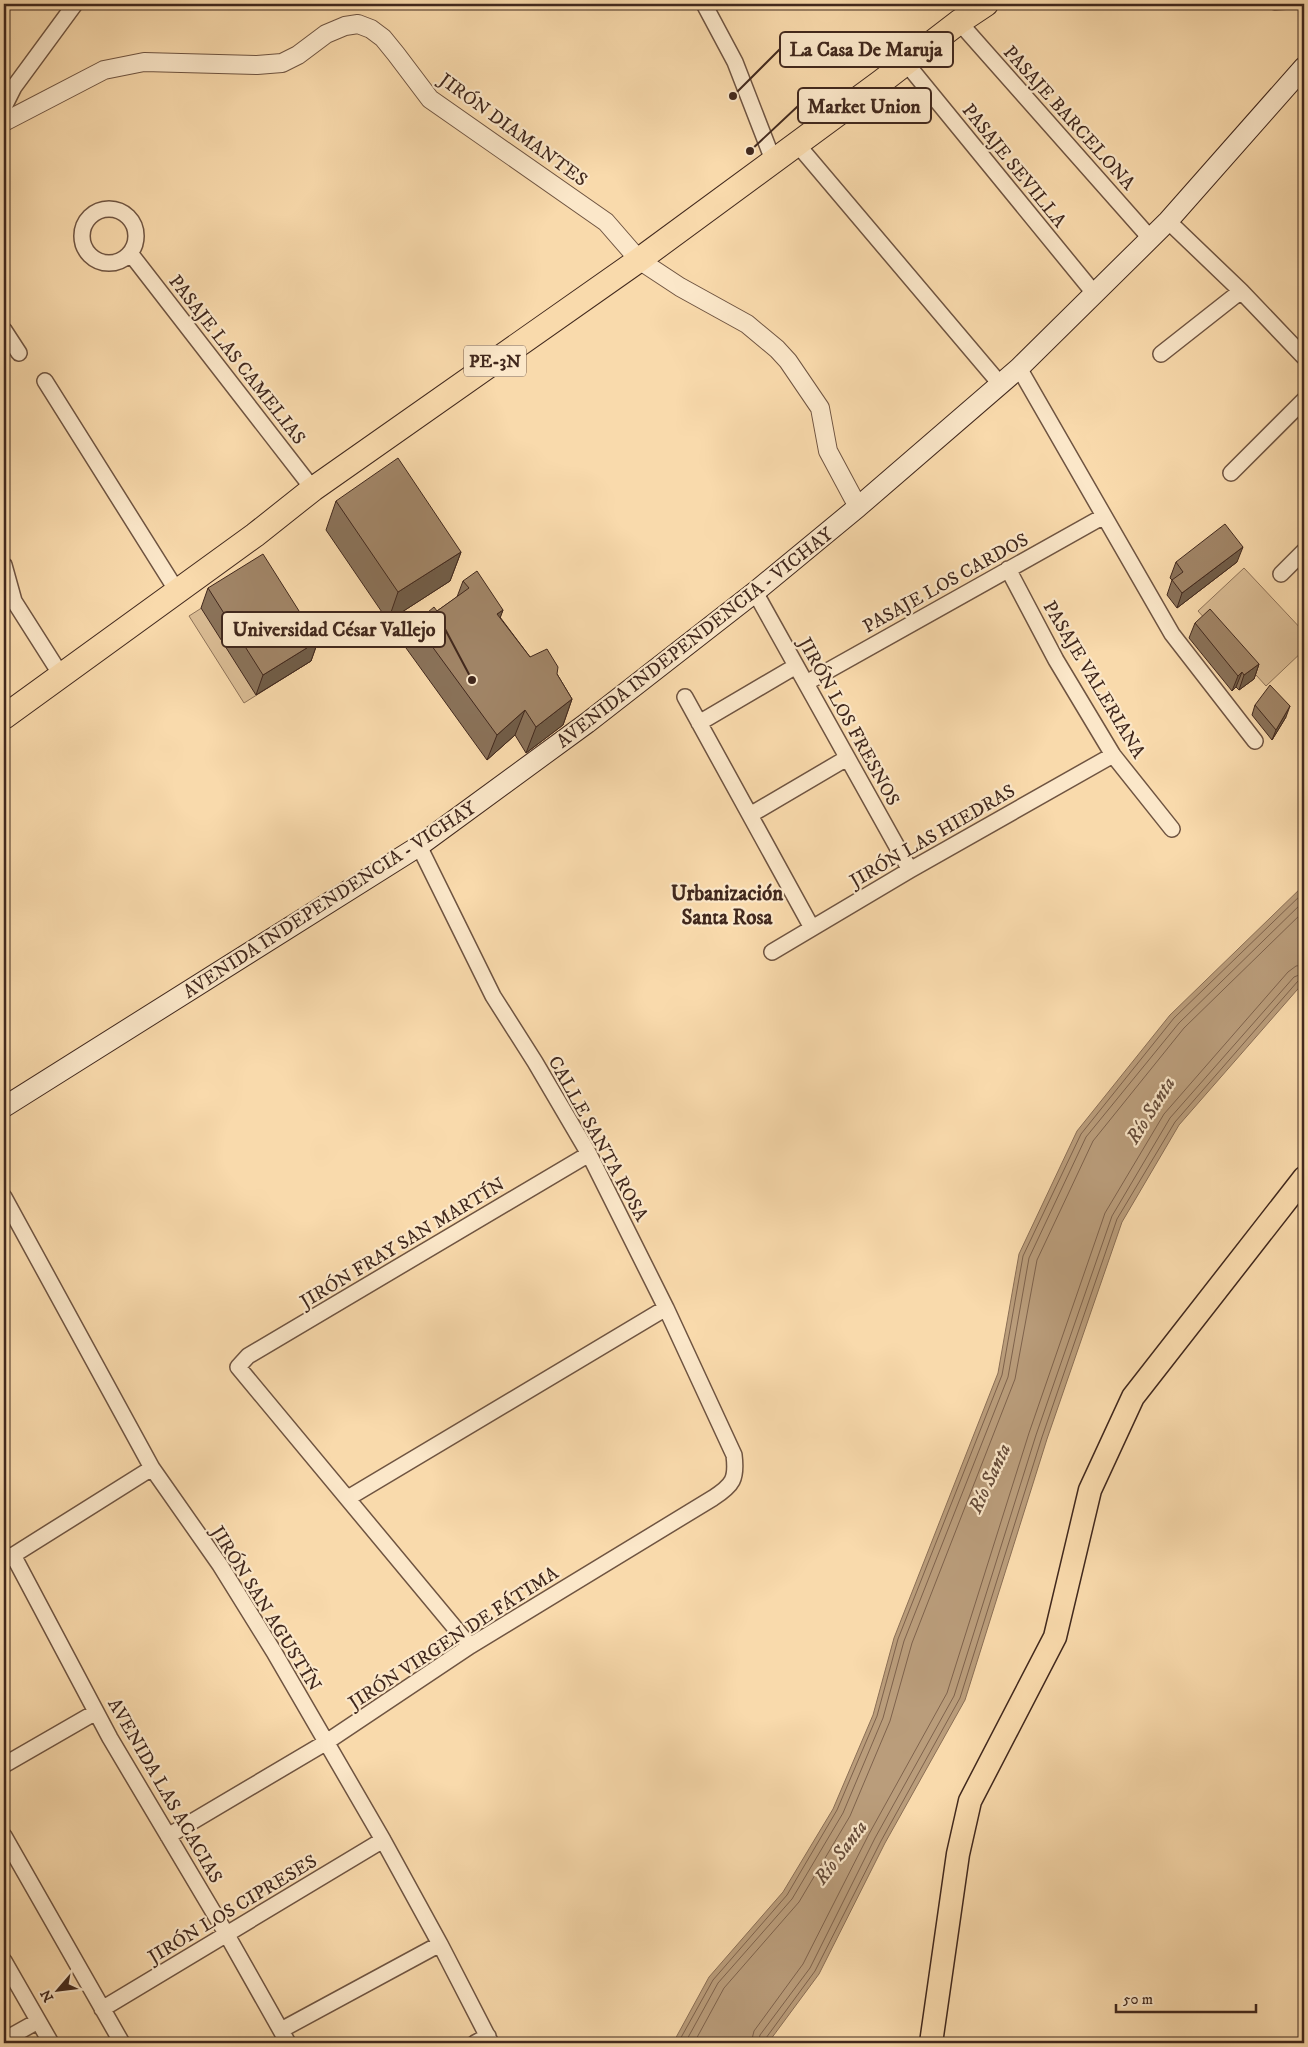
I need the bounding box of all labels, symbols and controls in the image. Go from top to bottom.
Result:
callout: La Casa De Maruja [780,32,953,67]
text: La Casa De Maruja [789,38,943,63]
street label: PASAJE BARCELONA [998,41,1140,196]
street label: JIRÓN DIAMANTES [433,66,593,192]
callout: Market Union [798,88,931,123]
text: Market Union [807,95,921,120]
street label: PASAJE SEVILLA [957,99,1071,233]
street label: PASAJE LAS CAMELIAS [163,271,310,449]
road number: PE-3N [464,346,526,376]
street label: AVENIDA INDEPENDENCIA - VICHAY [552,522,839,753]
street label: PASAJE LOS CARDOS [859,528,1033,638]
street label: PASAJE VALERIANA [1038,597,1150,764]
callout: Universidad César Vallejo [222,612,445,647]
text: Universidad César Vallejo [233,618,436,643]
street label: JIRÓN LOS FRESNOS [792,631,906,810]
street label: JIRÓN LAS HIEDRAS [843,778,1019,894]
street label: AVENIDA INDEPENDENCIA - VICHAY [179,796,481,1004]
district label: Urbanización Santa Rosa [671,881,784,931]
street label: CALLE SANTA ROSA [543,1052,653,1226]
water label: Río Santa [1120,1073,1182,1150]
street label: JIRÓN FRAY SAN MARTÍN [294,1171,509,1315]
water label: Río Santa [963,1440,1017,1518]
street label: JIRÓN SAN AGUSTÍN [204,1519,328,1696]
street label: JIRÓN VIRGEN DE FÁTIMA [342,1560,564,1716]
street label: AVENIDA LAS ACACIAS [102,1694,227,1887]
water label: Río Santa [808,1816,874,1891]
street label: JIRÓN LOS CIPRESES [141,1848,321,1970]
north arrow [32,1964,82,2014]
scale bar [1116,1982,1256,2014]
text: N [37,1986,58,2005]
text: 50 m [1123,1990,1153,2009]

